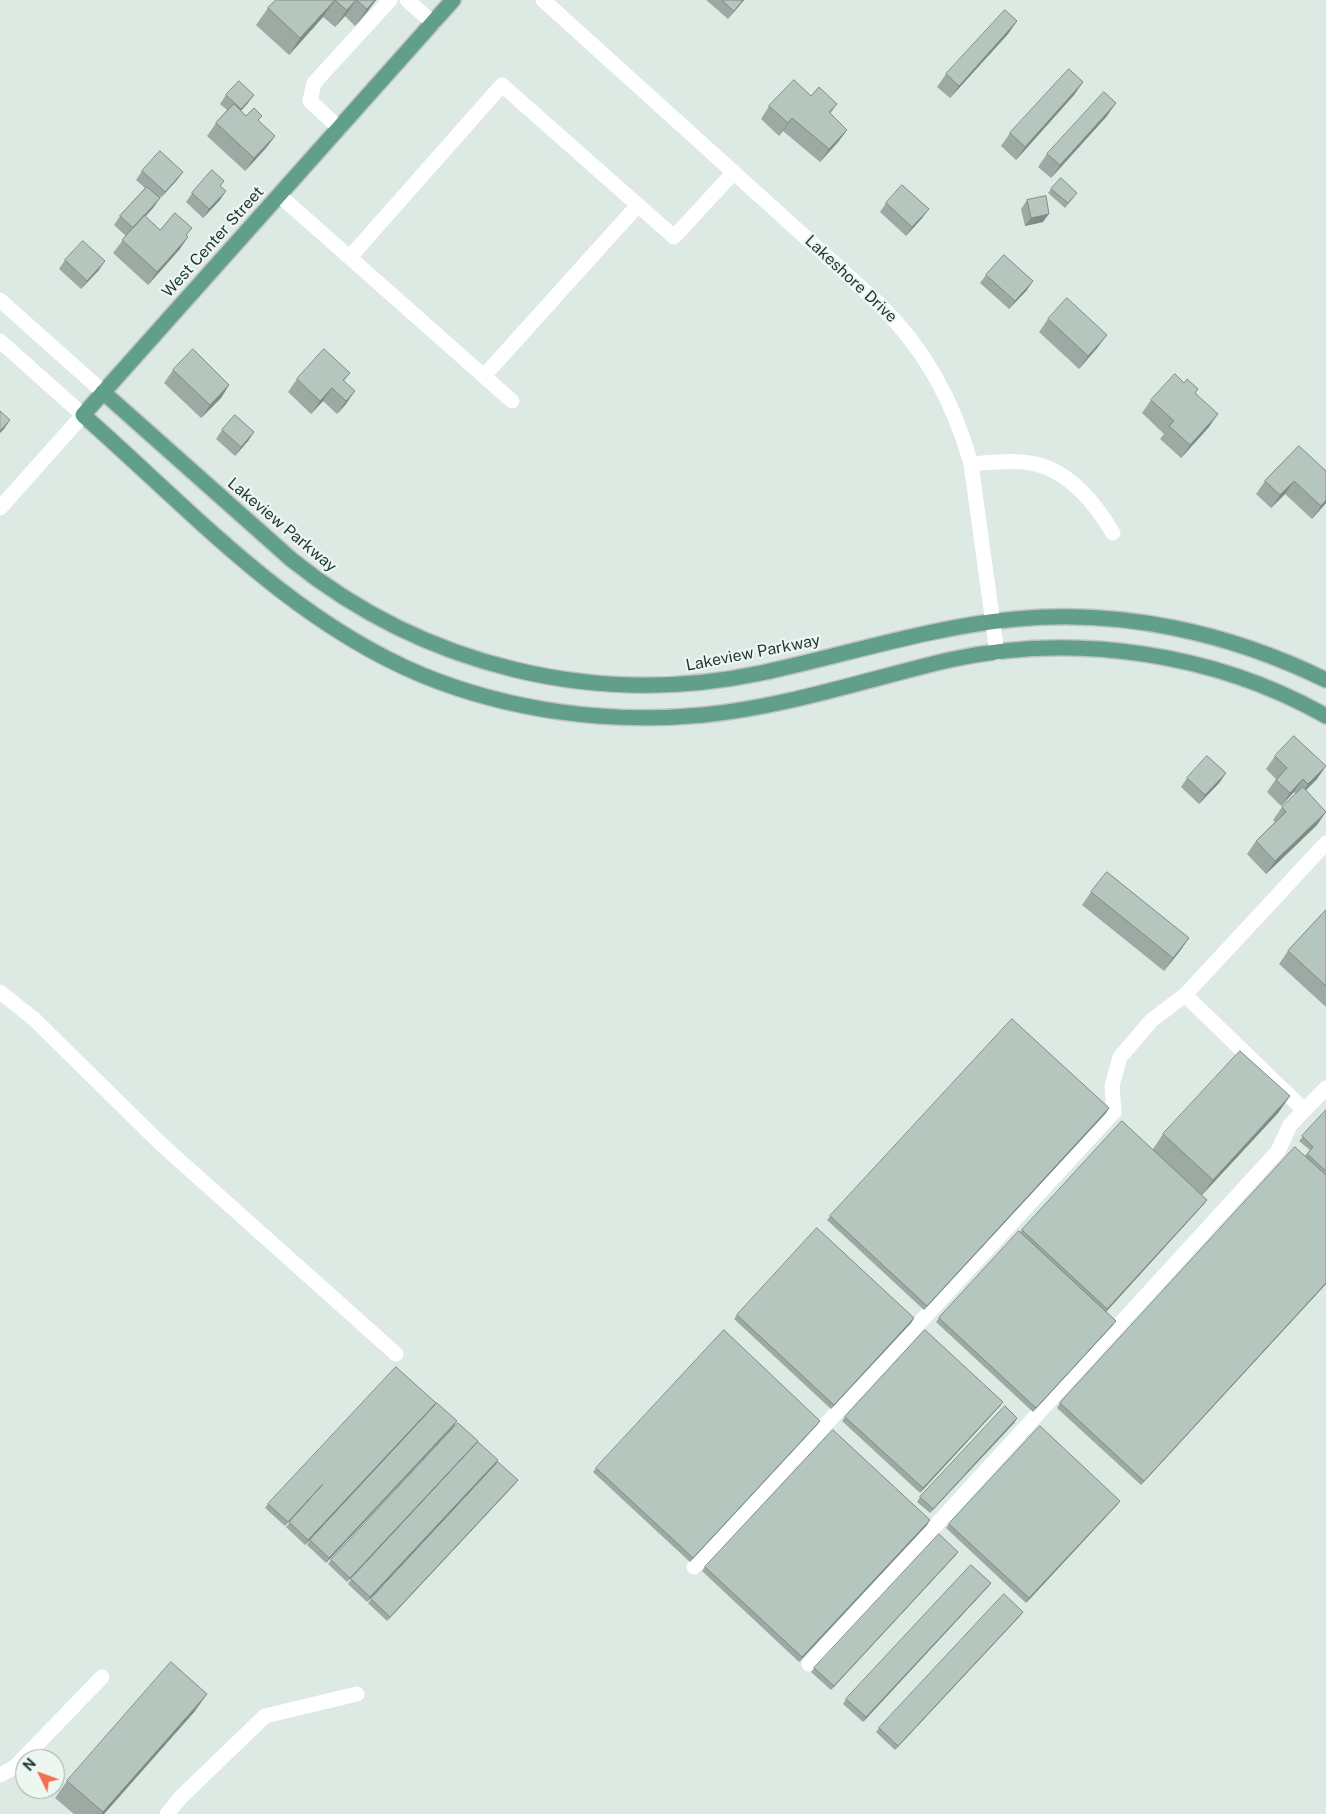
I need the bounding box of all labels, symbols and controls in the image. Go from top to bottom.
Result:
street label: West Center Street [158,183,268,301]
street label: Lakeshore Drive [801,231,901,327]
street label: Lakeview Parkway [224,474,340,576]
street label: Lakeview Parkway [684,631,822,675]
north arrow [15,1749,65,1799]
text: N [20,1755,39,1774]

